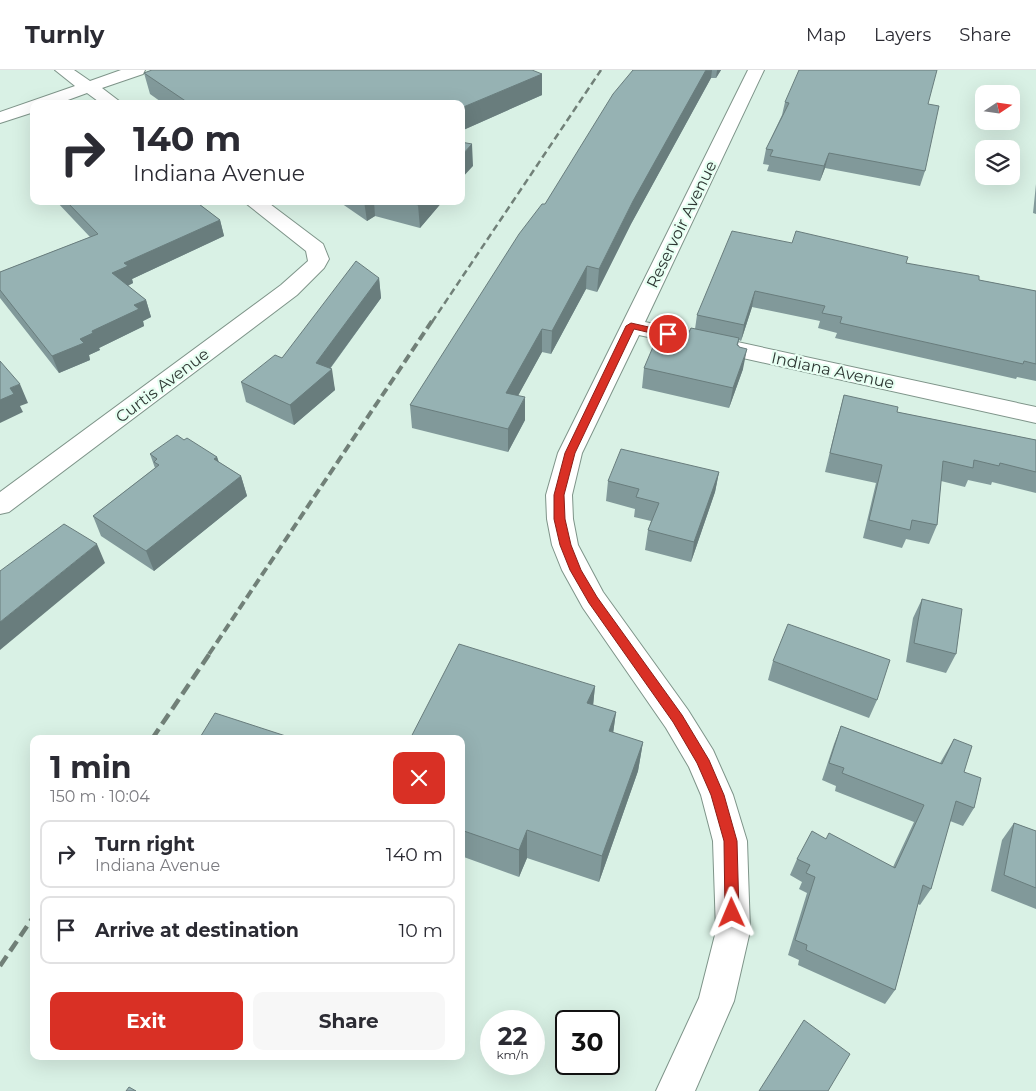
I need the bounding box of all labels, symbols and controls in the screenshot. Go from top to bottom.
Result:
text: Turnly [25,20,104,49]
text: Map [806,24,846,46]
text: Layers [874,24,931,46]
text: Share [959,24,1011,46]
north arrow [975,85,1020,130]
map controls [975,85,1020,185]
text: 140 m [133,117,241,160]
icon: right [50,120,115,185]
button: layers [975,140,1020,185]
street label: Reservoir Avenue [642,158,720,291]
text: Indiana Avenue [133,160,305,187]
pin [647,313,689,355]
icon: arrive [654,320,682,348]
street label: Curtis Avenue [112,344,213,427]
street label: Indiana Avenue [770,348,896,393]
text: 1 min [50,749,131,786]
button: close [393,752,445,804]
text: 150 m · 10:04 [50,787,150,806]
text: Turn right [95,833,195,856]
icon: right [52,840,80,868]
text: 140 m [386,843,443,866]
text: Indiana Avenue [95,856,220,875]
position arrow [705,886,757,938]
icon: arrive [52,916,80,944]
text: Arrive at destination [95,919,299,942]
text: 10 m [398,919,443,942]
button: Exit [50,992,243,1050]
button: Share [253,992,445,1050]
speed limit sign: 30 [555,1010,620,1075]
text: 22 [498,1021,527,1051]
text: km/h [496,1047,529,1062]

